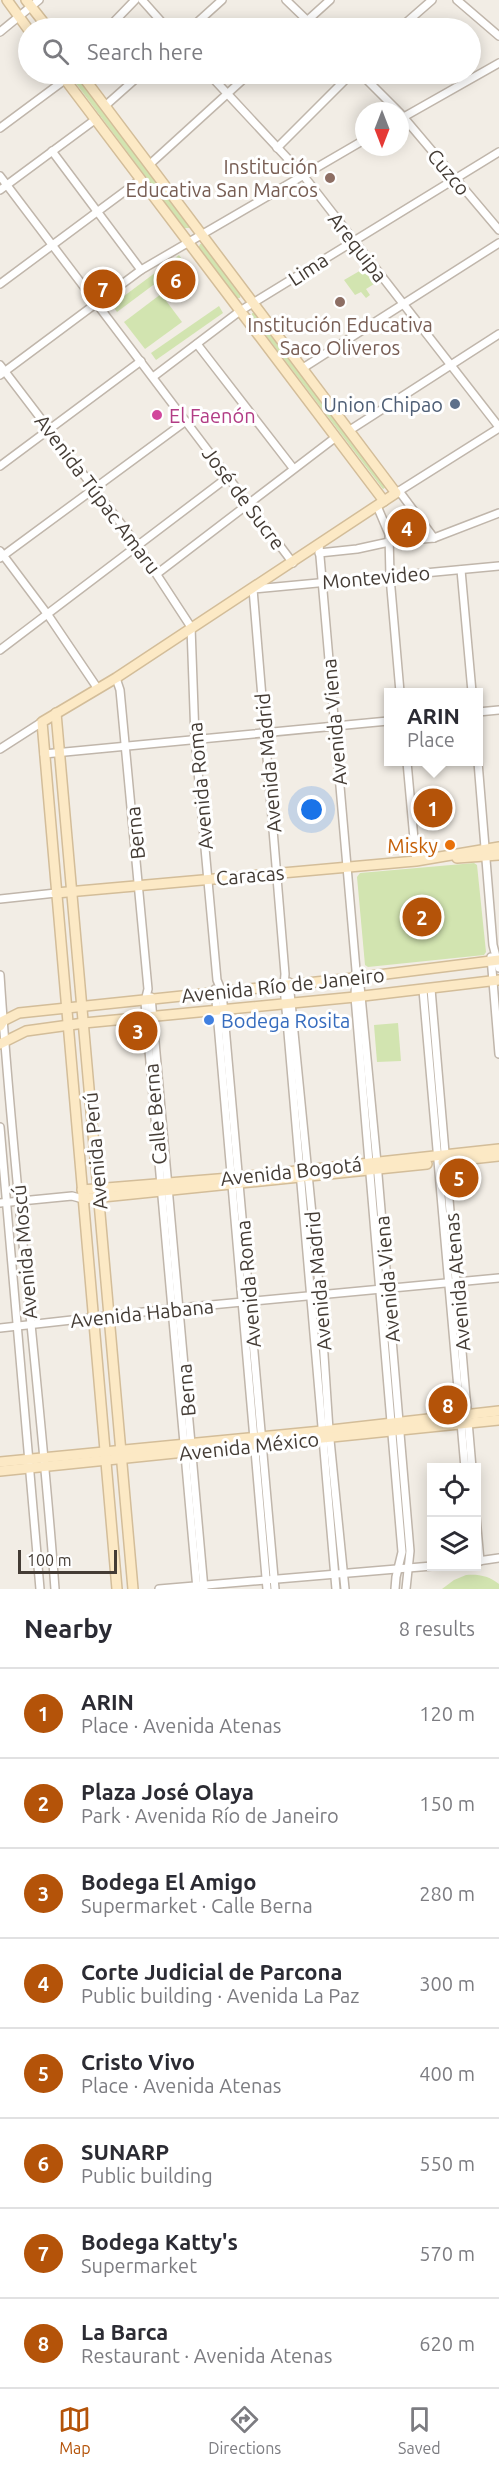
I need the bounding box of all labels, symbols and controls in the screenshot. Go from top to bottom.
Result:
search box [18,18,481,84]
icon: search [39,35,72,68]
text: Search here [87,39,203,64]
north arrow [355,102,409,156]
street label: Cuzco [423,144,475,200]
place label: Institución Educativa San Marcos [125,155,318,201]
marker: Institución Educativa San Marcos [323,171,337,185]
street label: Arequipa [324,208,392,286]
street label: Lima [284,248,332,290]
pin: 6 [156,258,195,302]
pin: 7 [84,266,122,312]
marker: Institución Educativa Saco Oliveros [333,295,347,309]
place label: Institución Educativa Saco Oliveros [247,313,433,359]
place label: Union Chipao [323,393,443,416]
marker: Union Chipao [448,397,462,411]
place label: El Faenón [169,404,256,427]
marker: El Faenón [150,408,164,422]
street label: Avenida Túpac Amaru [31,410,165,578]
street label: José de Sucre [198,442,290,554]
pin: 4 [388,506,426,550]
street label: Montevideo [321,561,431,593]
street label: Avenida Viena [317,658,351,786]
popup [384,688,483,766]
street label: Avenida Madrid [250,692,286,834]
text: ARIN [407,703,460,728]
street label: Avenida Roma [183,721,217,851]
text: Place [407,728,455,751]
pin: 1 [414,786,452,830]
your location [297,795,326,824]
street label: Berna [121,805,149,861]
place label: Misky [387,834,438,857]
marker: Misky [443,838,457,852]
street label: Caracas [215,861,285,889]
pin: 2 [402,894,442,940]
street label: Avenida Río de Janeiro [180,963,386,1007]
pin: 3 [118,1008,158,1054]
place label: Bodega Rosita [221,1009,350,1032]
marker: Bodega Rosita [202,1013,216,1027]
street label: Calle Berna [139,1062,171,1166]
street label: Avenida Perú [78,1091,112,1211]
street label: Avenida Bogotá [219,1152,363,1190]
pin: 5 [440,1156,478,1200]
street label: Avenida Moscú [7,1184,41,1320]
street label: Avenida Madrid [300,1210,336,1352]
street label: Avenida Atenas [440,1212,474,1352]
street label: Avenida Viena [370,1215,404,1343]
street label: Avenida Roma [231,1219,265,1349]
street label: Avenida Habana [69,1294,215,1332]
street label: Berna [172,1363,200,1417]
pin: 8 [428,1382,468,1428]
street label: Avenida México [178,1427,320,1465]
map controls [427,1463,481,1571]
button: locate [427,1463,481,1517]
button: layers [427,1517,481,1571]
scale bar [18,1547,117,1574]
text: 100 m [27,1551,72,1569]
text: Nearby [24,1614,112,1643]
text: 8 results [399,1617,475,1640]
text: ARIN [81,1689,134,1714]
text: 1 [38,1702,49,1725]
text: 120 m [419,1702,475,1725]
text: Place · Avenida Atenas [81,1714,281,1737]
text: Plaza José Olaya [81,1779,254,1804]
text: 2 [38,1792,49,1815]
text: 150 m [419,1792,475,1815]
text: Park · Avenida Río de Janeiro [81,1804,339,1827]
text: Bodega El Amigo [81,1869,257,1894]
text: 3 [38,1882,49,1905]
text: 280 m [419,1882,475,1905]
text: Supermarket · Calle Berna [81,1894,313,1917]
text: Corte Judicial de Parcona [81,1959,342,1984]
text: 4 [38,1972,49,1995]
text: 300 m [419,1972,475,1995]
text: Public building · Avenida La Paz [81,1984,360,2007]
text: Cristo Vivo [81,2049,195,2074]
text: 5 [38,2062,49,2085]
text: 400 m [419,2062,475,2085]
text: Place · Avenida Atenas [81,2074,281,2097]
text: SUNARP [81,2139,169,2164]
text: 6 [38,2152,49,2175]
text: 550 m [419,2152,475,2175]
text: Public building [81,2164,213,2187]
text: Bodega Katty's [81,2229,238,2254]
text: 7 [38,2242,49,2265]
text: 570 m [419,2242,475,2265]
text: Supermarket [81,2254,197,2277]
text: La Barca [81,2319,168,2344]
text: 8 [38,2332,49,2355]
text: 620 m [419,2332,475,2355]
text: Restaurant · Avenida Atenas [81,2344,332,2367]
tab: Map [58,2403,91,2457]
tab: Directions [208,2403,281,2457]
tab: Saved [398,2403,441,2457]

